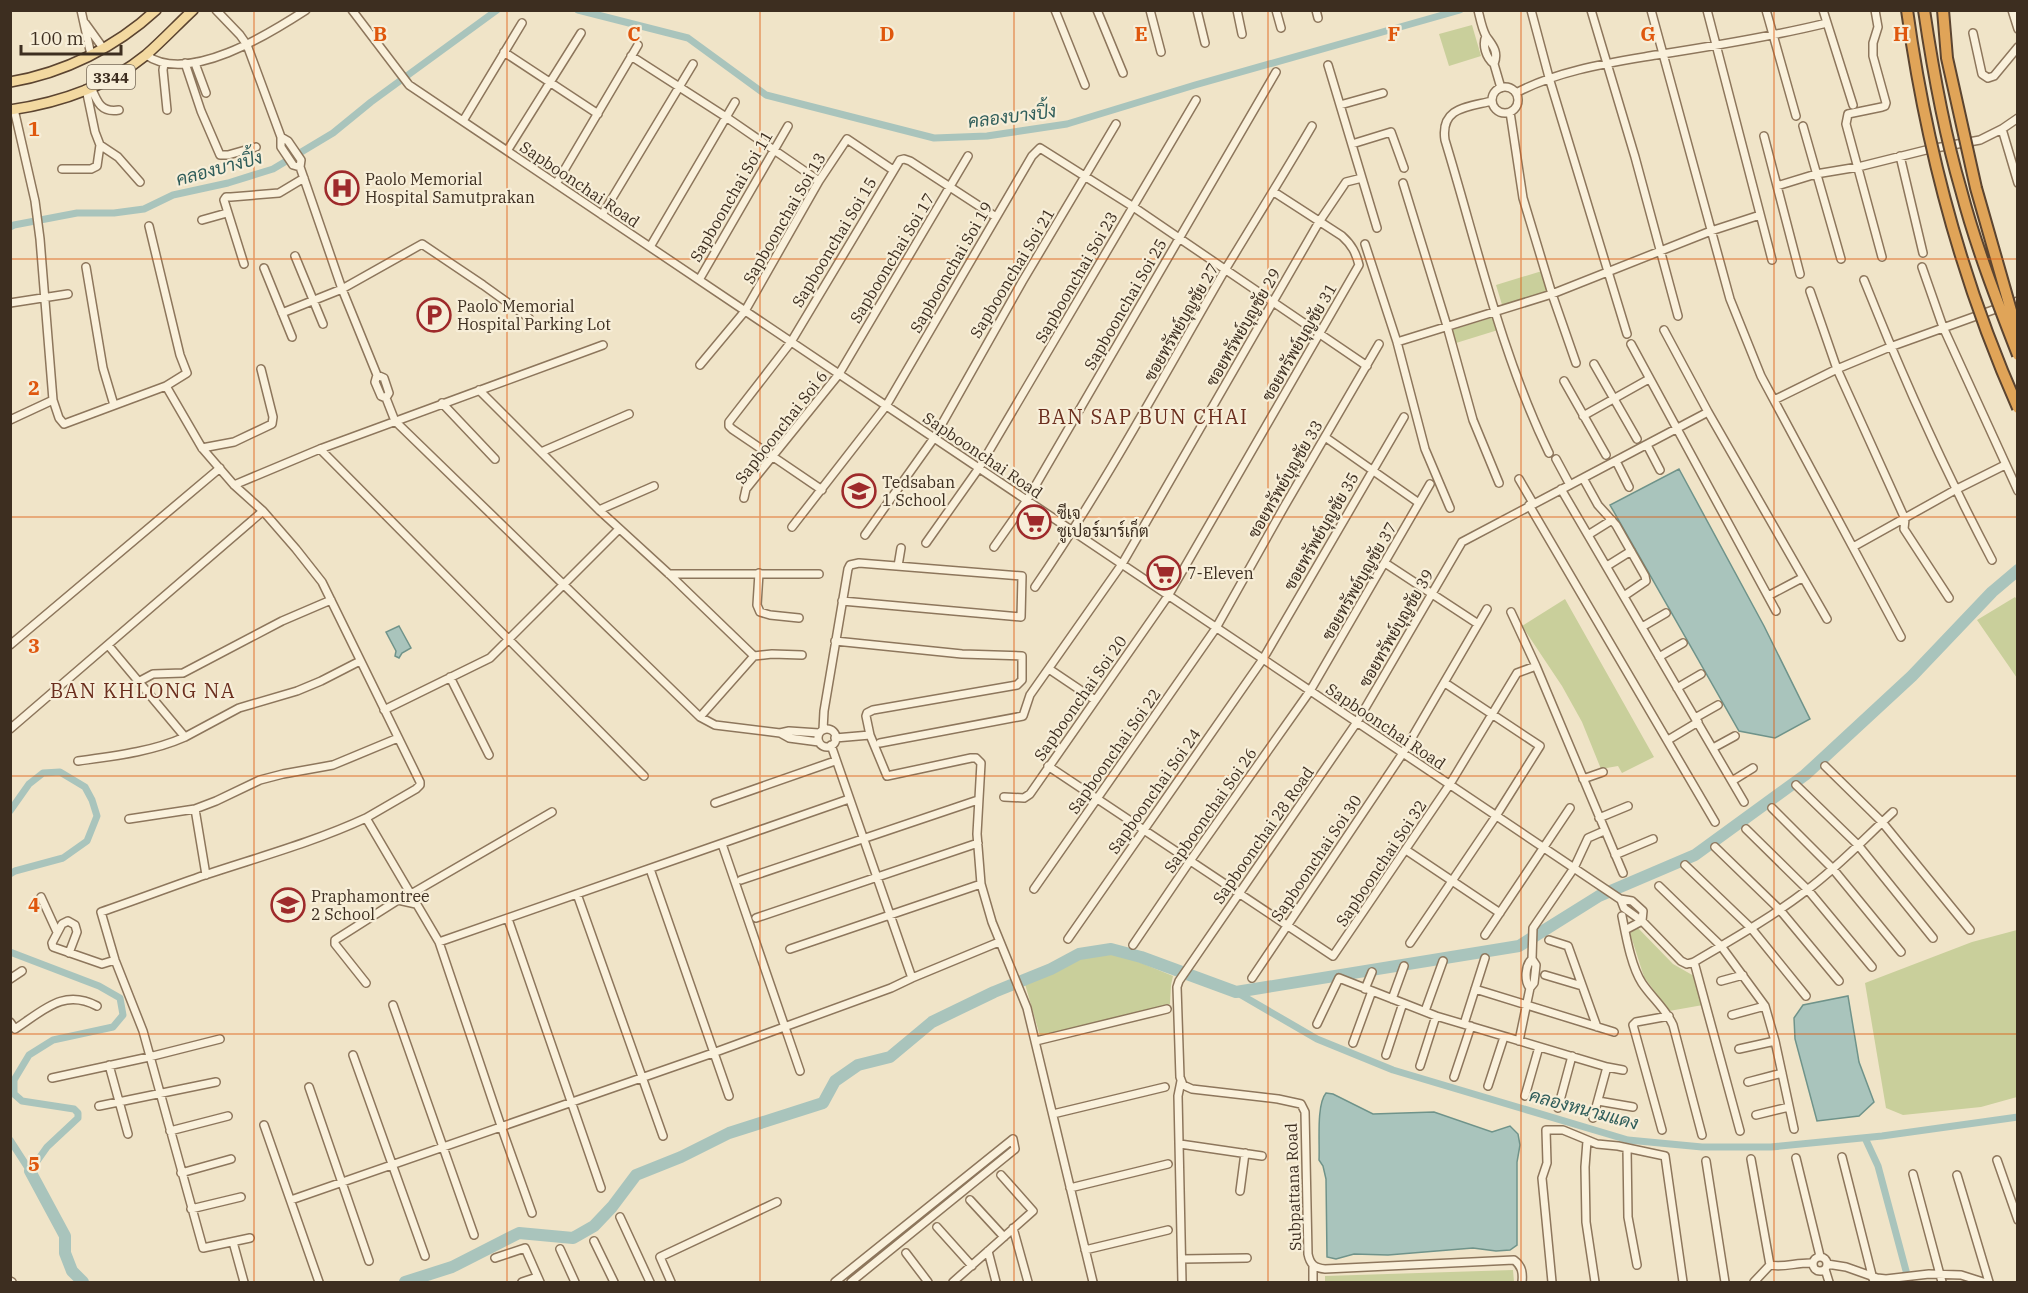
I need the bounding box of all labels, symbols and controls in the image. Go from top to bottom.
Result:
scale bar [21,18,122,56]
text: B [373,20,387,47]
text: C [627,20,641,47]
text: D [879,20,895,47]
text: E [1134,20,1148,47]
text: F [1388,20,1400,47]
text: G [1640,20,1656,47]
text: H [1893,20,1909,47]
text: 100 m [30,27,84,50]
road number: 3344 [87,65,135,89]
water label: คลองบางปิ้ง [966,96,1057,133]
text: 1 [28,115,40,142]
street label: Sapboonchai Soi 11 [685,127,777,265]
street label: Sapboonchai Road [516,137,644,232]
water label: คลองบางปิ้ง [172,142,265,191]
street label: Sapboonchai Soi 13 [738,149,830,287]
place label: Paolo Memorial Hospital Samutprakan [365,169,535,207]
hospital icon: Paolo Memorial Hospital Samutprakan [324,170,360,206]
street label: Sapboonchai Soi 15 [787,173,881,311]
street label: Sapboonchai Soi 17 [845,189,939,327]
street label: Sapboonchai Soi 19 [905,198,997,336]
street label: Sapboonchai Soi 21 [965,204,1059,342]
street label: Sapboonchai Soi 23 [1030,208,1122,346]
street label: Sapboonchai Soi 25 [1079,235,1171,373]
street label: ซอยทรัพย์บุญชัย 27 [1137,259,1225,385]
street label: ซอยทรัพย์บุญชัย 29 [1199,264,1287,390]
street label: ซอยทรัพย์บุญชัย 31 [1255,279,1343,405]
place label: Paolo Memorial Hospital Parking Lot [457,296,611,334]
parking icon: Paolo Memorial Hospital Parking Lot [416,297,452,333]
street label: Sapboonchai Soi 6 [730,366,832,488]
text: 2 [28,374,40,401]
district label: BAN SAP BUN CHAI [1038,403,1249,430]
street label: Sapboonchai Road [919,408,1047,503]
street label: ซอยทรัพย์บุญชัย 33 [1241,416,1329,542]
street label: ซอยทรัพย์บุญชัย 35 [1277,468,1365,594]
place label: Tedsaban 1 School [882,472,955,510]
school or university icon: Tedsaban 1 School [841,473,877,509]
place label: ซีเจ ซูเปอร์มาร์เก็ต [1057,502,1149,543]
supermarket icon: ซีเจ ซูเปอร์มาร์เก็ต [1016,504,1052,540]
street label: ซอยทรัพย์บุญชัย 37 [1315,518,1403,644]
supermarket icon: 7-Eleven [1146,555,1182,591]
place label: 7-Eleven [1187,563,1254,583]
street label: ซอยทรัพย์บุญชัย 39 [1352,565,1440,691]
text: 3 [28,632,40,659]
street label: Sapboonchai Soi 20 [1029,632,1131,764]
district label: BAN KHLONG NA [50,677,236,704]
street label: Sapboonchai Road [1322,679,1450,774]
street label: Sapboonchai Soi 22 [1063,685,1165,817]
street label: Sapboonchai Soi 24 [1103,725,1205,857]
street label: Sapboonchai Soi 26 [1159,744,1261,876]
street label: Sapboonchai 28 Road [1208,762,1318,907]
street label: Sapboonchai Soi 30 [1266,791,1366,925]
street label: Sapboonchai Soi 32 [1331,796,1431,930]
place label: Praphamontree 2 School [311,886,430,924]
school or university icon: Praphamontree 2 School [270,887,306,923]
text: 4 [28,891,40,918]
water label: คลองหนามแดง [1527,1083,1641,1135]
street label: Subpattana Road [1281,1122,1305,1251]
text: 5 [28,1150,40,1177]

